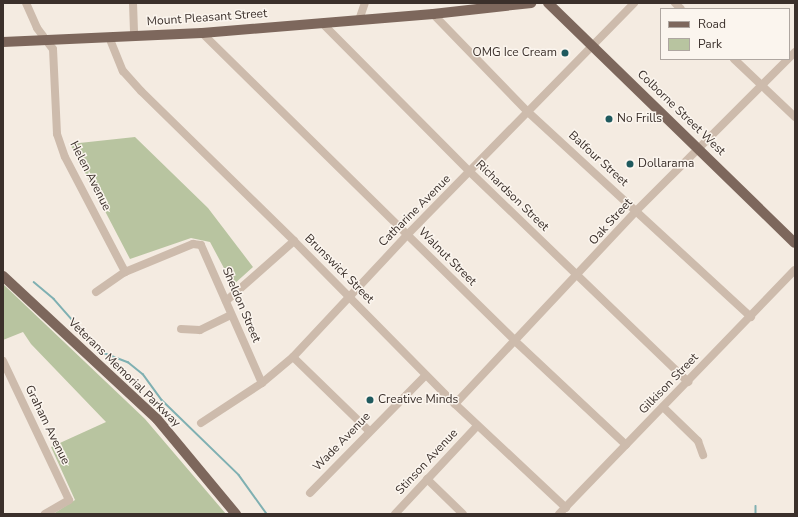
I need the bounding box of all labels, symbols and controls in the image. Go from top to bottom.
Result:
street label: Mount Pleasant Street [146,7,268,29]
legend [660,8,790,60]
text: Road [698,16,726,32]
text: Park [698,36,722,52]
place label: OMG Ice Cream [472,46,557,60]
marker: OMG Ice Cream [560,48,570,58]
street label: Colborne Street West [634,67,728,159]
place label: No Frills [617,112,662,126]
marker: No Frills [604,114,614,124]
street label: Balfour Street [565,128,631,190]
street label: Helen Avenue [66,139,114,213]
place label: Dollarama [638,157,694,171]
street label: Richardson Street [473,158,551,234]
marker: Dollarama [625,159,635,169]
street label: Catharine Avenue [376,172,454,250]
street label: Oak Street [586,196,636,248]
street label: Walnut Street [415,225,479,289]
street label: Brunswick Street [301,231,377,307]
street label: Sheldon Street [219,265,263,345]
street label: Veterans Memorial Parkway [65,316,183,430]
street label: Gilkison Street [636,351,702,417]
street label: Graham Avenue [22,383,72,467]
place label: Creative Minds [378,393,458,407]
marker: Creative Minds [365,395,375,405]
street label: Wade Avenue [310,410,374,474]
street label: Stinson Avenue [393,426,461,498]

